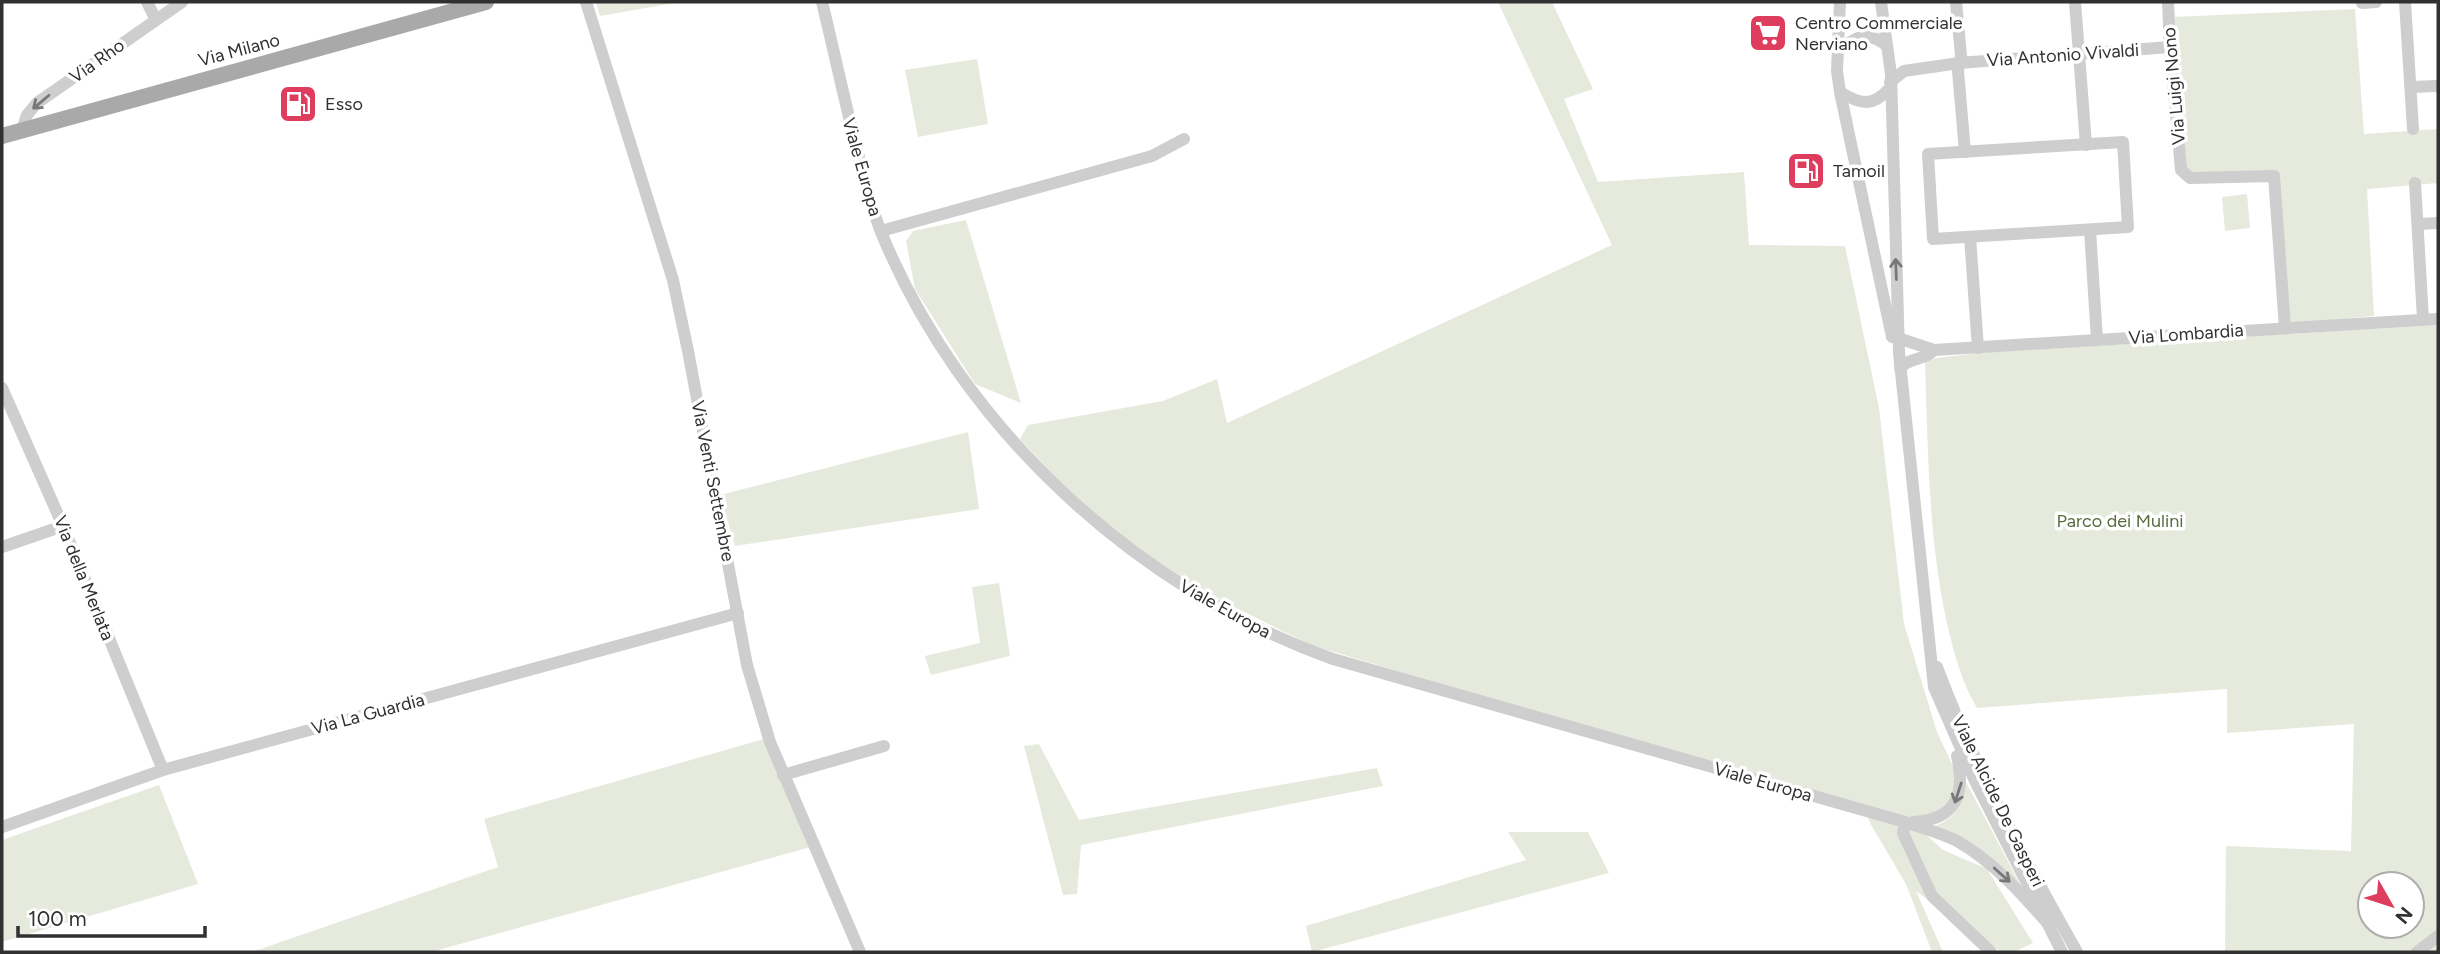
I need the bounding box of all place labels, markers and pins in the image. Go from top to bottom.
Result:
supermarket icon: Centro Commerciale Nerviano [1747,12,1789,54]
place label: Centro Commerciale Nerviano [1795,12,1963,55]
fuel station icon: Esso [277,83,319,125]
place label: Esso [325,93,363,115]
fuel station icon: Tamoil [1785,150,1827,192]
place label: Tamoil [1833,160,1885,182]

